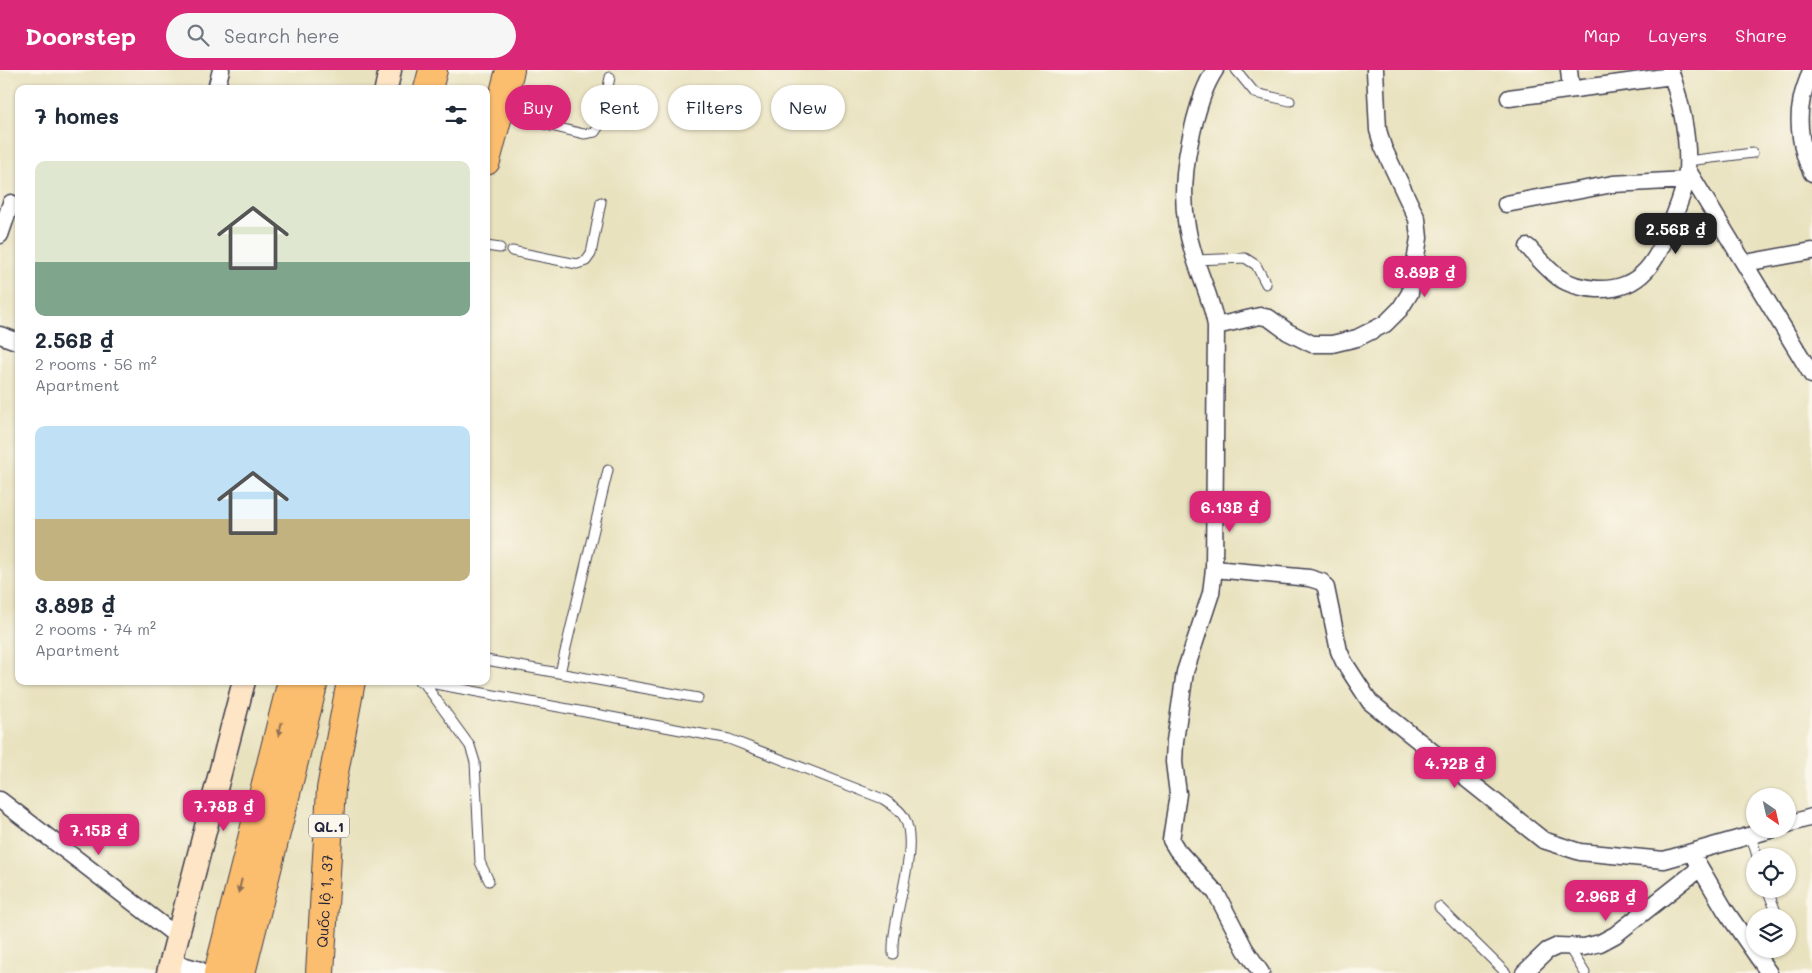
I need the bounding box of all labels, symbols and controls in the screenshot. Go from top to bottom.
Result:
search box [166,13,516,58]
text: Doorstep [25,20,136,51]
icon: search [184,21,212,49]
text: Search here [224,23,340,48]
text: Map [1584,23,1620,47]
text: Layers [1648,23,1707,47]
text: Share [1735,23,1787,47]
chip: Buy [505,85,571,130]
chip: Rent [581,85,658,130]
chip: Filters [668,85,761,130]
chip: New [771,85,845,130]
icon: filters [442,101,470,129]
text: 7 homes [35,102,119,129]
icon: home [208,193,298,283]
pin: 2.56B ₫ [1630,212,1722,255]
text: 2.56B ₫ [1646,218,1706,239]
pin: 3.89B ₫ [1379,256,1471,298]
text: 3.89B ₫ [1394,261,1456,282]
text: 2.56B ₫ [35,326,114,353]
text: 2 rooms · 56 m² [35,353,157,374]
text: Apartment [35,374,120,395]
icon: home [208,458,298,548]
pin: 6.13B ₫ [1184,490,1276,533]
text: 6.13B ₫ [1201,496,1259,517]
text: 3.89B ₫ [35,591,116,618]
text: 2 rooms · 74 m² [35,618,156,639]
text: Apartment [35,639,120,660]
one-way arrow [276,721,284,736]
pin: 4.72B ₫ [1409,746,1501,789]
text: 4.72B ₫ [1425,752,1485,773]
north arrow [1746,788,1796,838]
map controls [1746,788,1796,958]
pin: 7.78B ₫ [178,790,270,832]
text: 7.78B ₫ [194,795,254,816]
pin: 7.15B ₫ [53,814,145,856]
road number: QL.1 [309,814,349,838]
text: 7.15B ₫ [70,819,128,840]
button: locate [1746,848,1796,898]
street label: Quốc lộ 1, 37 [312,854,337,948]
one-way arrow [236,879,244,894]
pin: 2.96B ₫ [1560,880,1652,922]
text: 2.96B ₫ [1576,885,1636,906]
button: layers [1746,908,1796,958]

